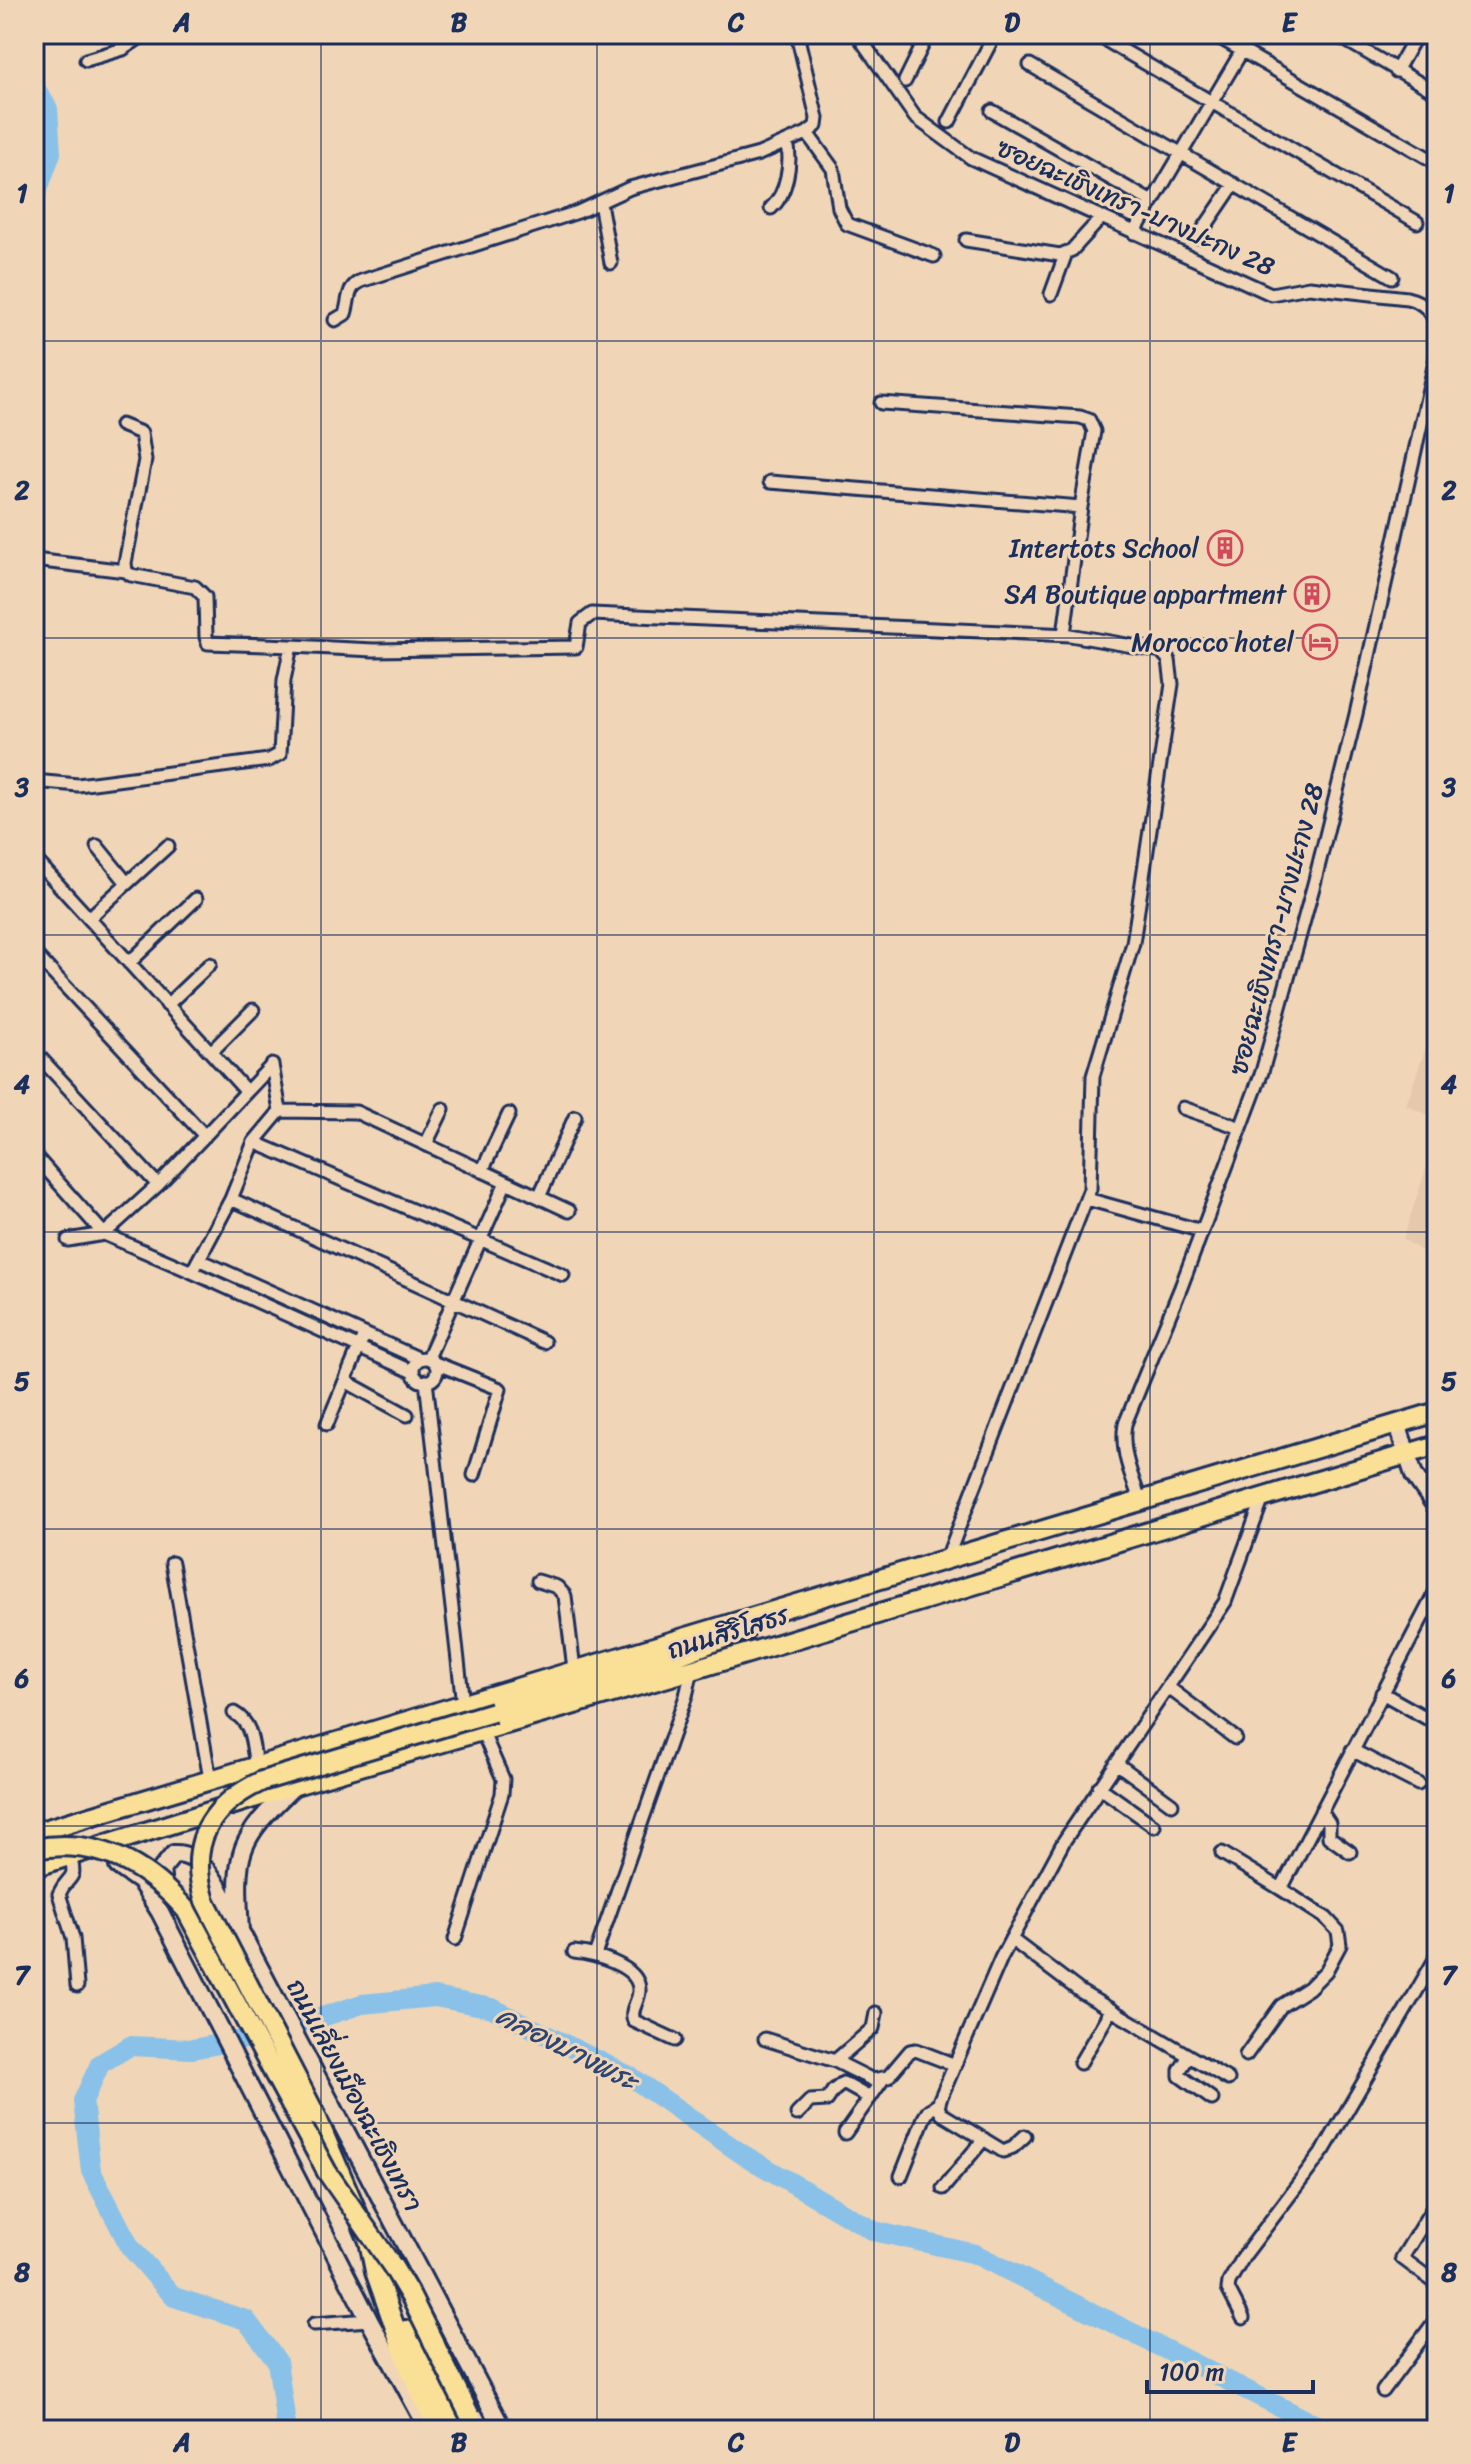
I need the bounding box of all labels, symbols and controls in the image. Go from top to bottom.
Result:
text: A [172,0,191,45]
text: B [451,0,468,45]
text: C [727,0,745,45]
text: D [1004,0,1020,45]
text: E [1282,0,1299,45]
street label: ซอยฉะเชิงเทรา-บางปะกง 28 [989,125,1283,289]
text: 1 [16,170,28,216]
text: 1 [1443,170,1455,216]
text: 2 [13,467,30,513]
text: 2 [1440,467,1457,513]
place label: Intertots School [1008,525,1200,571]
building icon: Intertots School [1206,529,1244,567]
place label: SA Boutique appartment [1004,571,1288,617]
building icon: SA Boutique appartment [1293,575,1331,613]
place label: Morocco hotel [1131,619,1295,665]
hotel icon: Morocco hotel [1301,623,1339,661]
text: 3 [14,764,30,810]
text: 3 [1441,764,1457,810]
street label: ซอยฉะเชิงเทรา-บางปะกง 28 [1215,778,1337,1080]
text: 4 [14,1061,30,1107]
text: 4 [1441,1061,1457,1107]
text: 5 [14,1358,30,1404]
text: 5 [1441,1358,1457,1404]
street label: ถนนสิริโสธร [661,1591,796,1672]
text: 6 [14,1655,30,1701]
text: 6 [1441,1655,1457,1701]
text: 7 [15,1952,32,1998]
text: 7 [1442,1952,1459,1998]
street label: ถนนเลี่ยงเมืองฉะเชิงเทรา [274,1969,437,2220]
water label: คลองบางพระ [487,1991,649,2106]
text: 8 [13,2249,30,2295]
text: 8 [1440,2249,1457,2295]
scale bar [1147,2344,1313,2394]
text: 100 m [1159,2351,1224,2393]
text: A [172,2419,191,2464]
text: B [451,2419,468,2464]
text: C [727,2419,745,2464]
text: D [1004,2419,1020,2464]
text: E [1282,2419,1299,2464]

